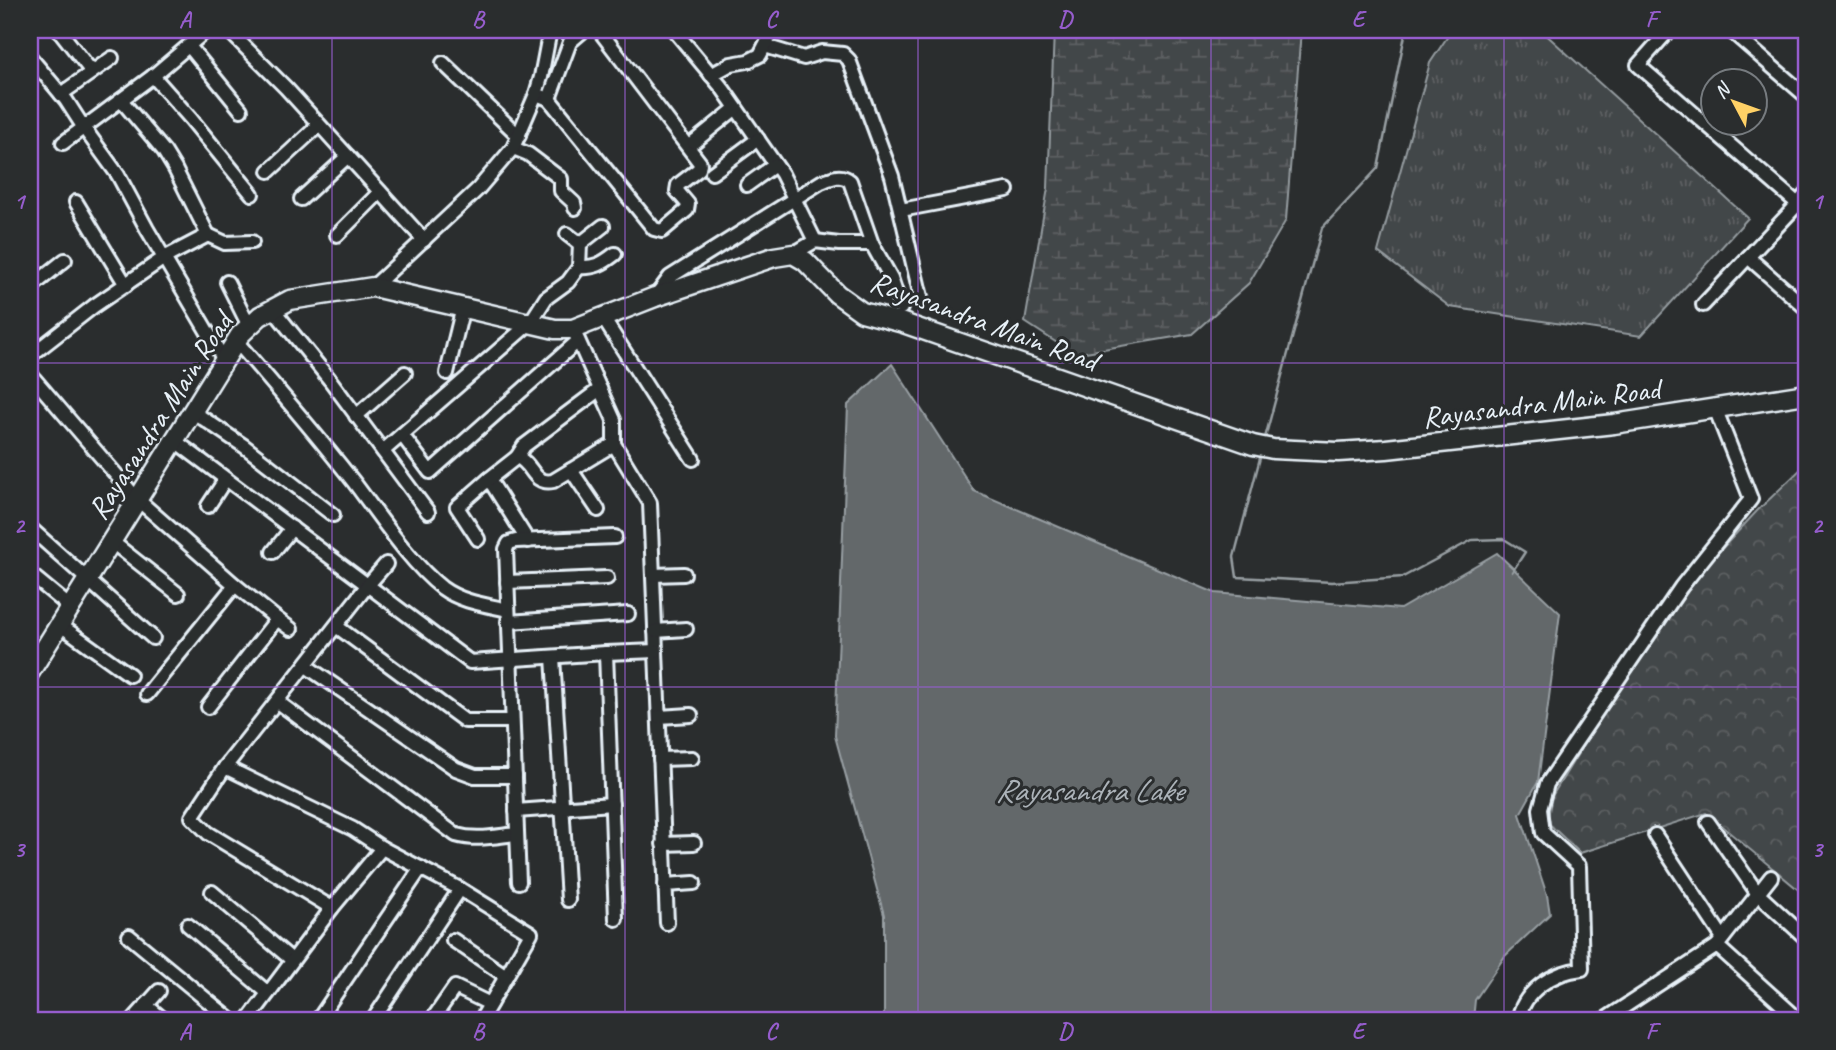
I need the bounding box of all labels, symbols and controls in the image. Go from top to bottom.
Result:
text: A [179,5,193,34]
text: B [472,5,486,34]
text: C [766,5,780,34]
text: D [1058,5,1074,34]
text: E [1352,5,1368,34]
text: F [1646,5,1662,34]
north arrow [1700,66,1770,136]
text: N [1709,77,1737,104]
text: 1 [14,187,27,216]
text: 1 [1812,187,1825,216]
street label: Rayasandra Main Road [865,262,1107,381]
street label: Rayasandra Main Road [79,302,243,527]
street label: Rayasandra Main Road [1420,369,1666,436]
text: 2 [14,511,27,540]
text: 2 [1812,511,1825,540]
water label: Rayasandra Lake [996,770,1187,811]
text: 3 [14,835,27,864]
text: 3 [1812,835,1825,864]
text: A [179,1017,193,1046]
text: B [472,1017,486,1046]
text: C [766,1017,780,1046]
text: D [1058,1017,1074,1046]
text: E [1352,1017,1368,1046]
text: F [1646,1017,1662,1046]

